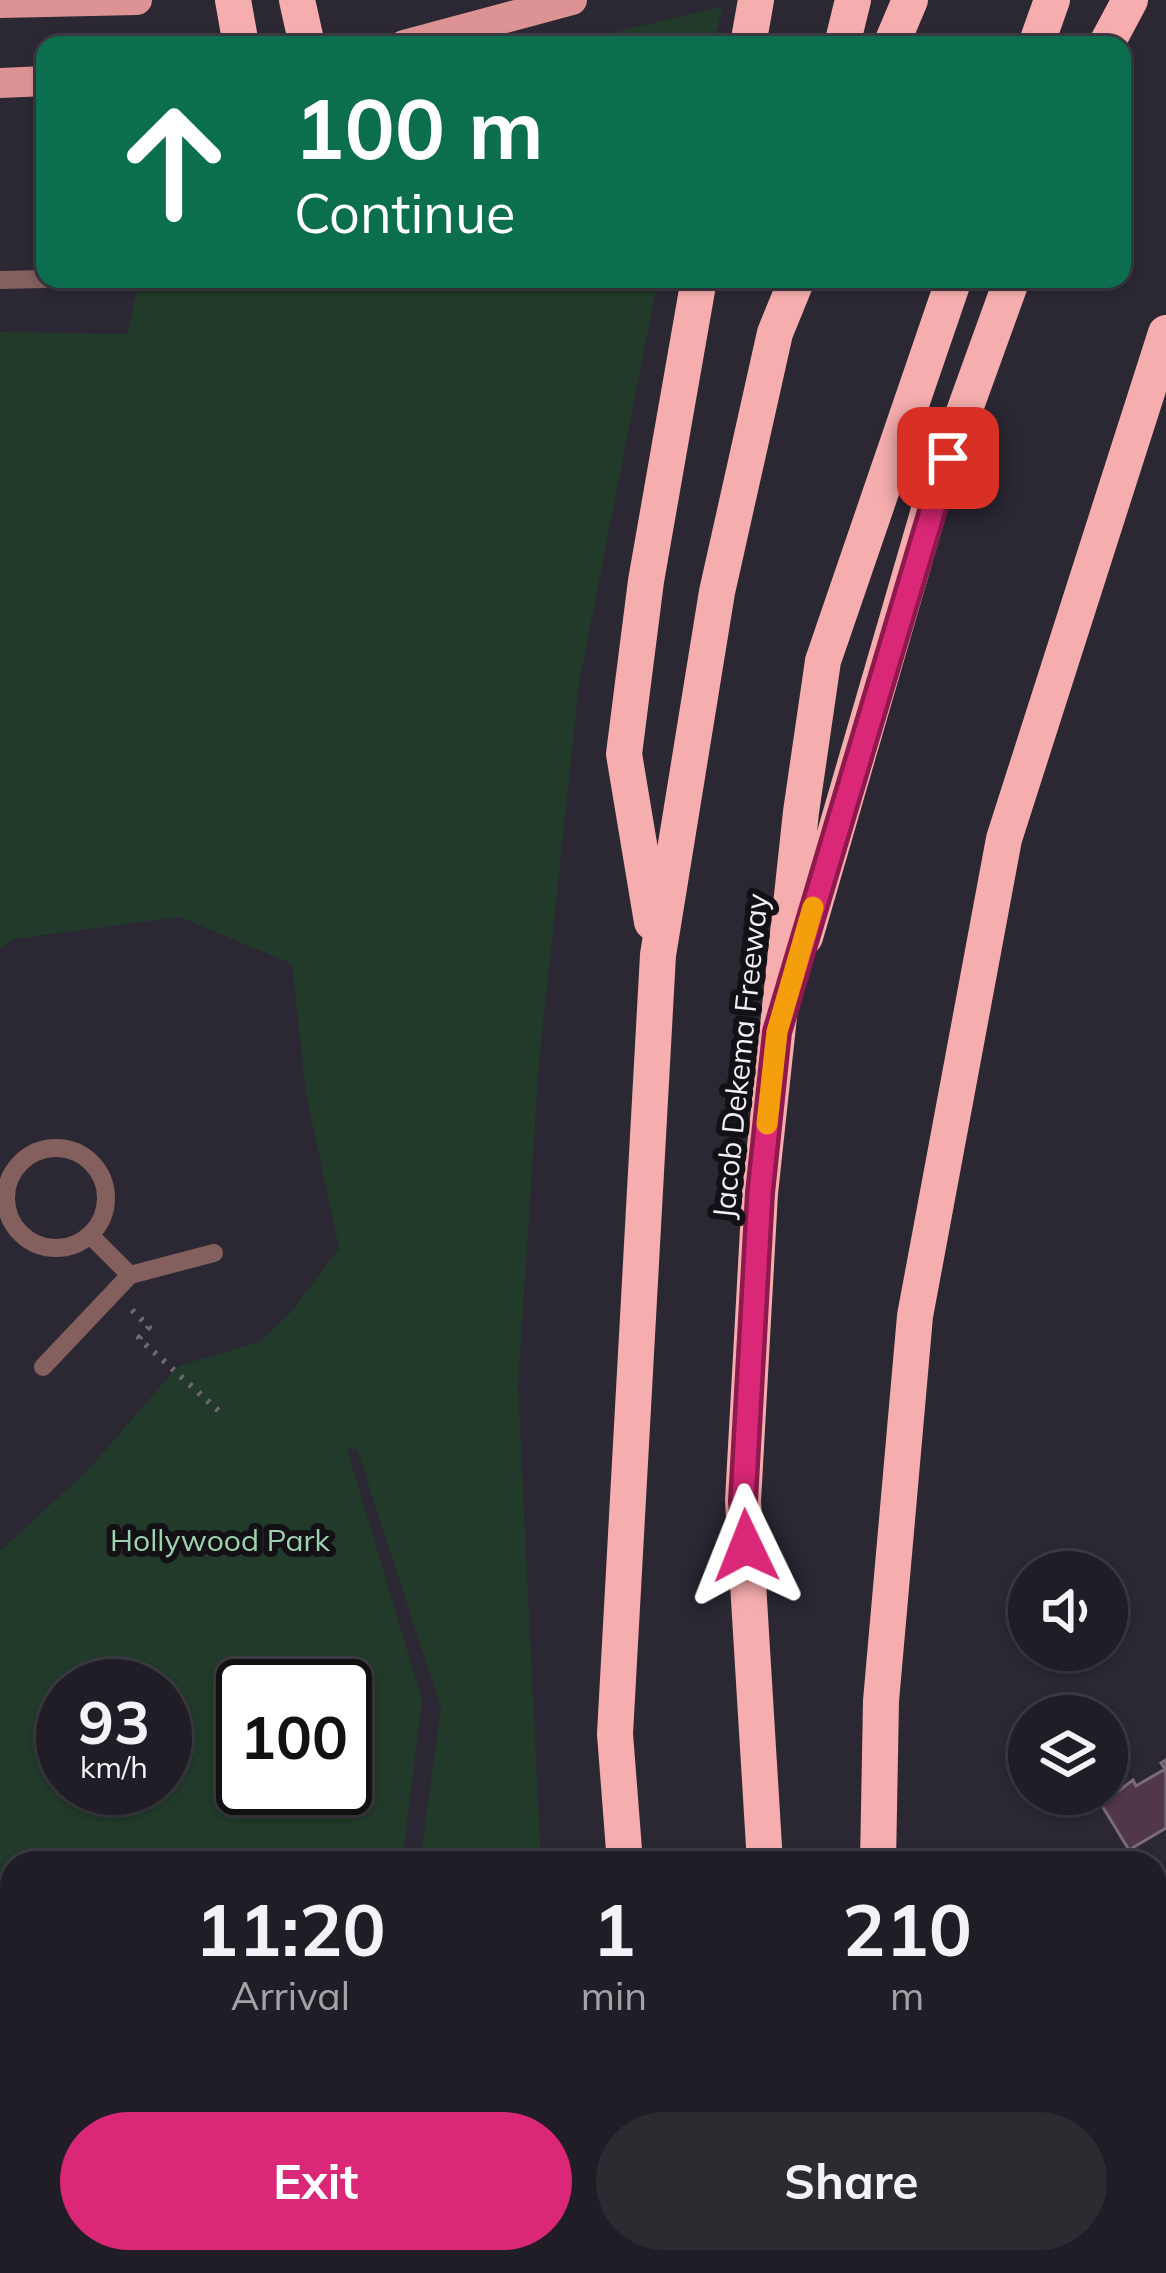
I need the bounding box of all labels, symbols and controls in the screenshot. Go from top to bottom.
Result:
text: 100 m [294,75,544,180]
icon: ahead [96,84,252,240]
text: Continue [294,179,515,247]
pin [897,407,999,509]
icon: arrive [915,425,981,491]
street label: Jacob Dekema Freeway [704,891,776,1221]
position arrow [683,1483,809,1609]
park label: Hollywood Park [110,1521,330,1559]
map controls [1008,1551,1128,1815]
button: sound [1008,1551,1128,1671]
speed limit sign: 100 [216,1659,372,1815]
text: 93 [78,1684,150,1759]
button: layers [1008,1695,1128,1815]
text: km/h [80,1748,148,1786]
text: 11:20 [195,1884,386,1974]
text: 1 [592,1884,636,1974]
text: 210 [842,1884,972,1974]
text: Arrival [231,1971,350,2020]
text: min [581,1971,647,2020]
text: m [890,1971,924,2020]
button: Exit [60,2112,572,2250]
button: Share [596,2112,1107,2250]

